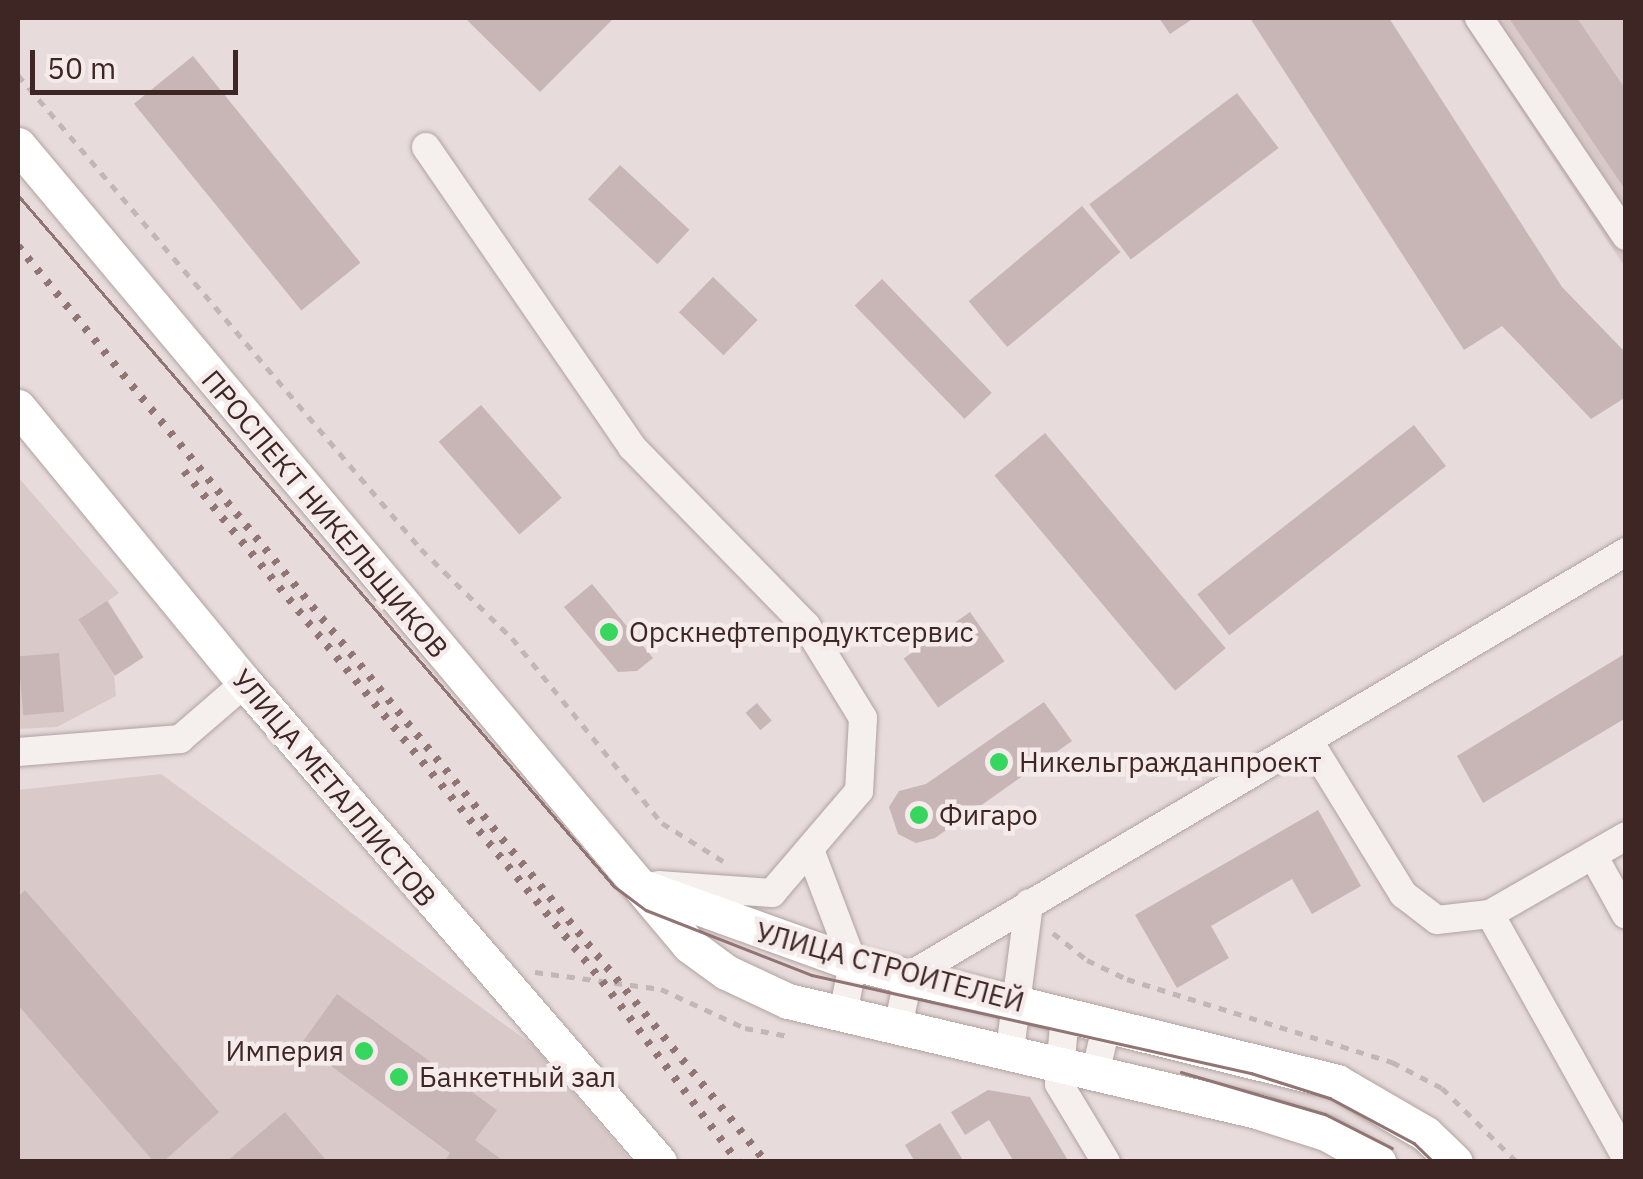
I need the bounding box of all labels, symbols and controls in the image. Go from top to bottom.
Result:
scale bar [35,30,242,92]
text: 50 m [47,48,116,87]
street label: ПРОСПЕКТ НИКЕЛЬЩИКОВ [195,363,455,665]
place label: Орскнефтепродуктсервис [629,615,974,649]
marker: Орскнефтепродуктсервис [598,621,620,643]
street label: УЛИЦА МЕТАЛЛИСТОВ [225,662,443,914]
place label: Никельгражданпроект [1019,745,1321,779]
marker: Никельгражданпроект [988,751,1010,773]
place label: Фигаро [939,798,1038,832]
marker: Фигаро [908,804,930,826]
street label: УЛИЦА СТРОИТЕЛЕЙ [752,915,1028,1019]
place label: Империя [226,1034,344,1068]
marker: Империя [353,1040,375,1062]
place label: Банкетный зал [419,1060,616,1094]
marker: Банкетный зал [388,1066,410,1088]

